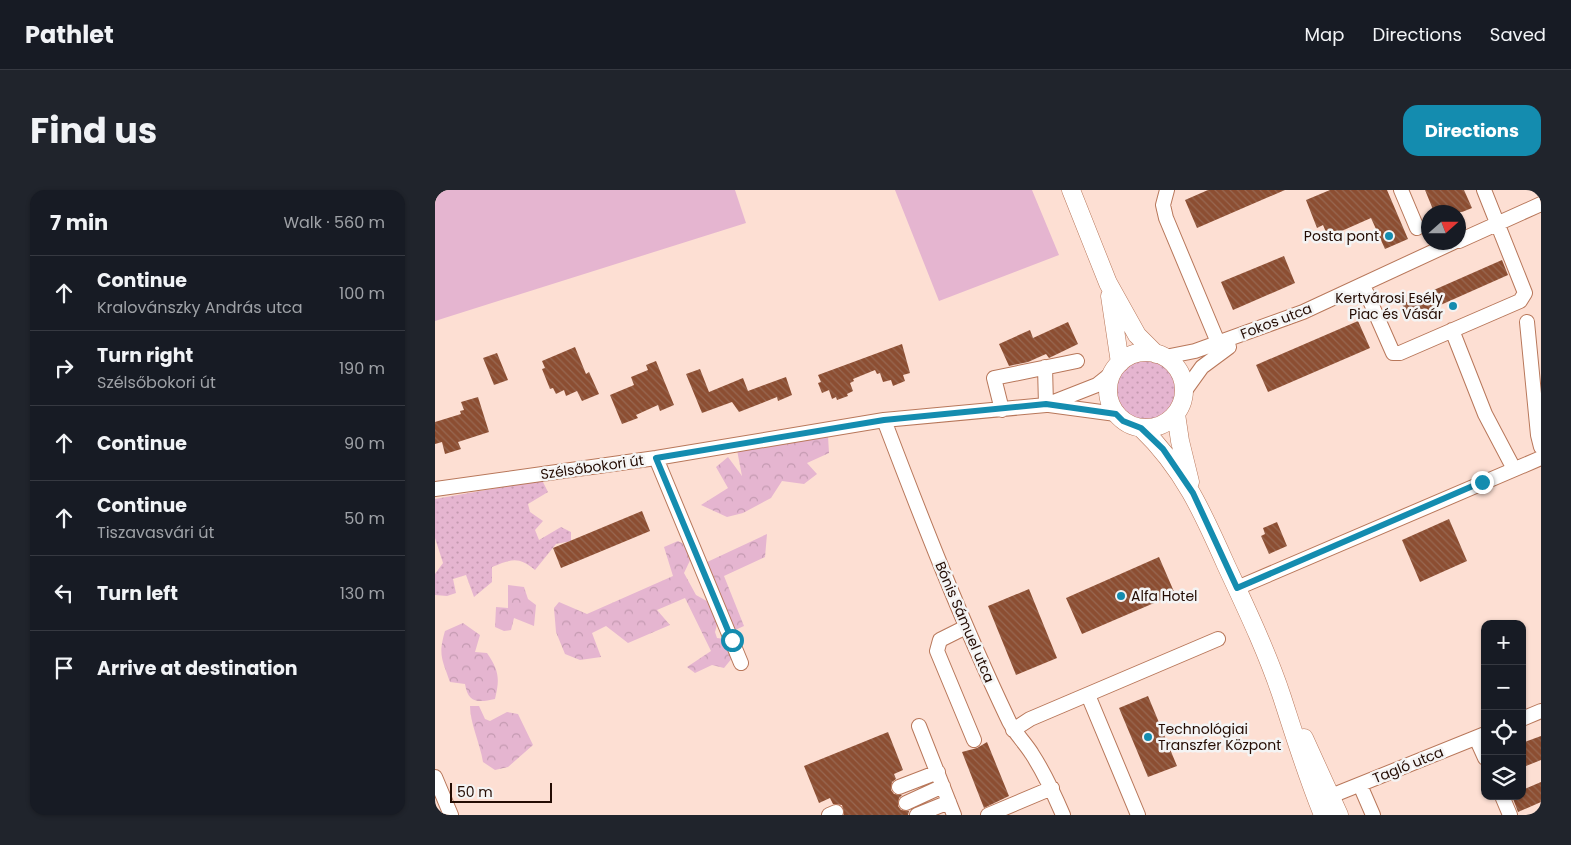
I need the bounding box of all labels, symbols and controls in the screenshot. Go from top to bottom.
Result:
text: Pathlet [25,18,114,51]
text: Map [1305,22,1344,47]
text: Directions [1372,22,1462,47]
text: Saved [1490,22,1546,47]
button: Directions [1403,105,1541,156]
text: Find us [30,106,157,155]
north arrow [1421,205,1466,250]
text: 7 min [50,208,108,237]
text: Walk · 560 m [283,211,385,234]
place label: Posta pont [1304,226,1379,246]
marker: Posta pont [1383,230,1395,242]
text: Continue [97,267,187,294]
icon: ahead [50,279,78,307]
text: 100 m [339,282,385,305]
place label: Kertvárosi Esély Piac és Vásár [1335,288,1443,324]
text: Kralovánszky András utca [97,296,303,319]
street label: Fokos utca [1237,298,1315,344]
marker: Kertvárosi Esély Piac és Vásár [1447,300,1459,312]
text: Turn right [97,342,193,369]
icon: right [50,354,78,382]
text: 190 m [339,357,385,380]
text: Szélsőbokori út [97,371,216,394]
icon: ahead [50,429,78,457]
text: Continue [97,430,187,457]
text: 90 m [344,432,385,455]
street label: Szélsőbokori út [539,450,645,484]
route end [1471,471,1494,494]
text: Continue [97,492,187,519]
icon: ahead [50,504,78,532]
text: 50 m [344,507,385,530]
text: Tiszavasvári út [97,521,214,544]
street label: Bónis Sámuel utca [930,558,1000,686]
icon: left [50,579,78,607]
text: Turn left [97,580,178,607]
text: 130 m [340,582,385,605]
place label: Alfa Hotel [1131,586,1198,606]
marker: Alfa Hotel [1115,590,1127,602]
map controls [1481,620,1526,800]
button: + [1481,620,1526,665]
route start [721,629,744,652]
icon: arrive [50,654,78,682]
text: Arrive at destination [97,655,298,682]
button: − [1481,665,1526,710]
button: locate [1481,710,1526,755]
place label: Technológiai Transzfer Központ [1158,719,1281,755]
marker: Technológiai Transzfer Központ [1142,731,1154,743]
street label: Tagló utca [1370,742,1446,788]
button: layers [1481,755,1526,800]
scale bar [450,780,553,803]
text: 50 m [457,782,493,802]

